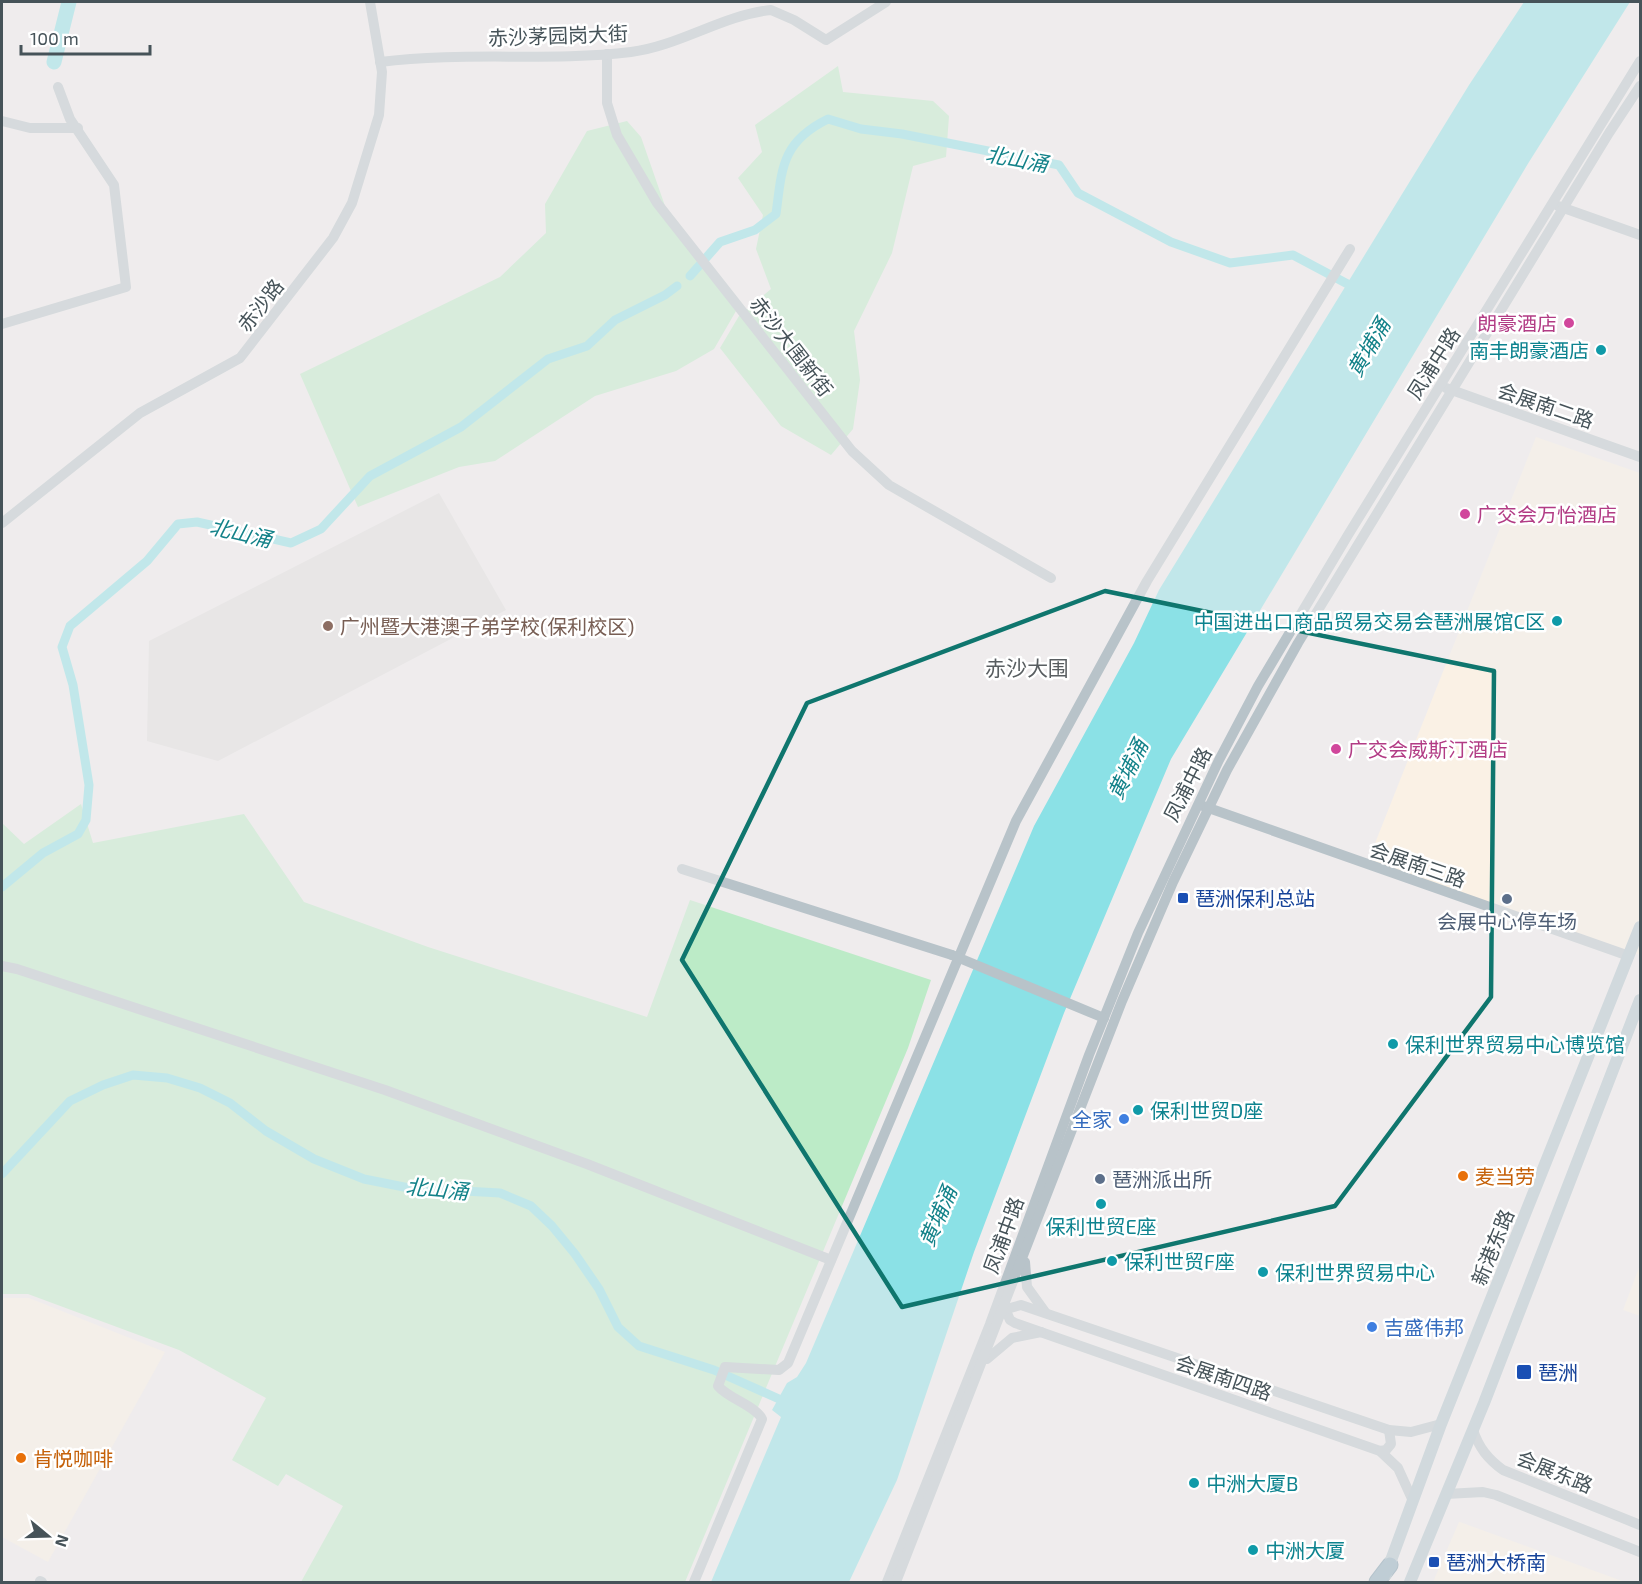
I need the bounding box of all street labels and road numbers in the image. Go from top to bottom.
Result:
street label: 赤沙茅园岗大街 [488,21,628,49]
street label: 赤沙路 [232,274,288,336]
street label: 赤沙大围新街 [746,291,838,401]
street label: 凤浦中路 [1402,323,1464,403]
street label: 会展南二路 [1495,377,1597,433]
street label: 凤浦中路 [1158,743,1216,825]
street label: 会展南三路 [1367,836,1469,892]
street label: 凤浦中路 [978,1193,1028,1277]
street label: 新港东路 [1466,1205,1518,1289]
street label: 会展南四路 [1173,1349,1275,1405]
street label: 会展东路 [1513,1445,1597,1497]

